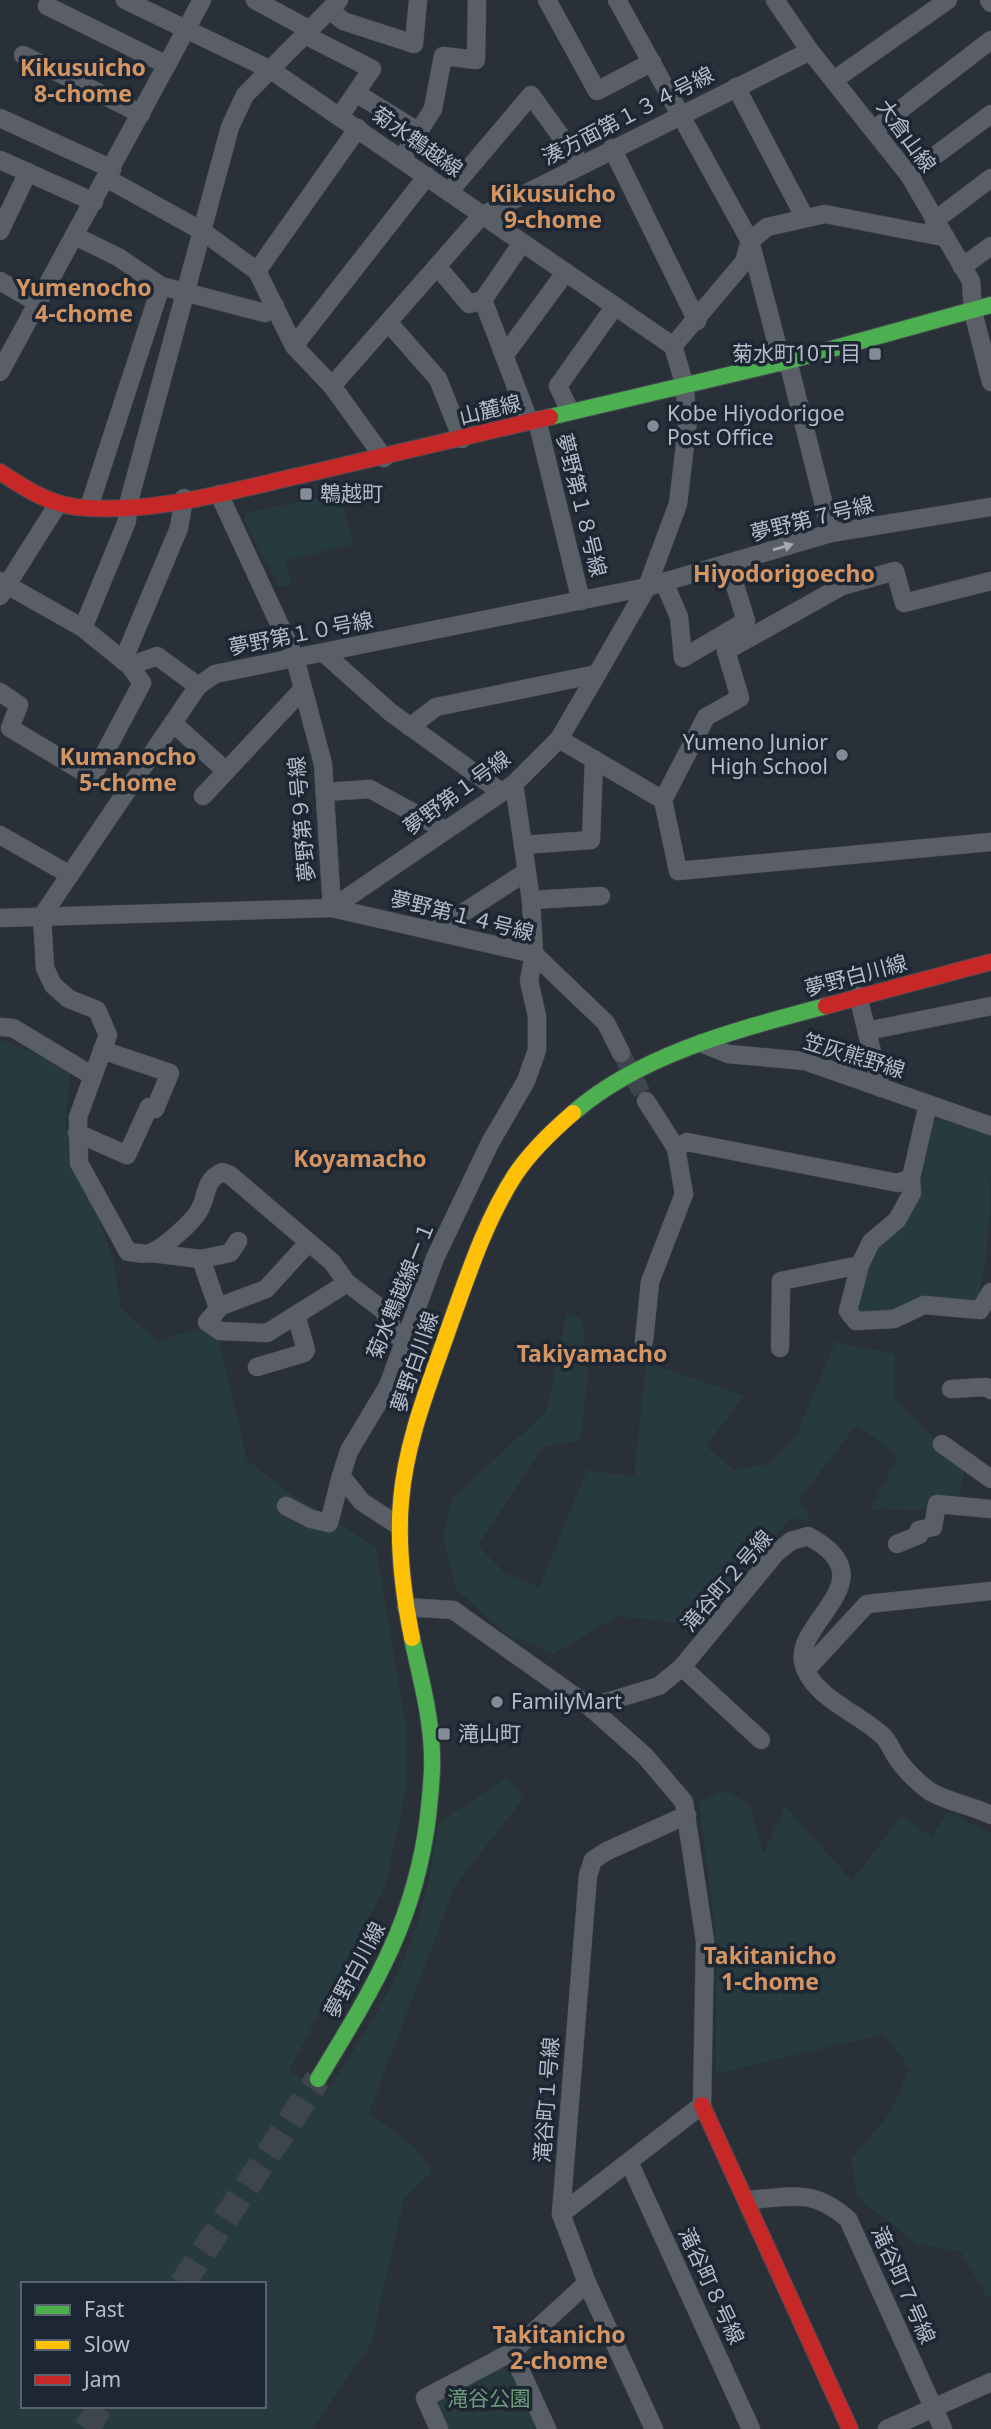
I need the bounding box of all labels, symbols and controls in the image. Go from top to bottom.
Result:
district label: Kikusuicho 8-chome [20,51,146,109]
street label: 湊方面第１３４号線 [537,60,718,170]
street label: 大倉山線 [871,93,943,178]
street label: 菊水鵯越線 [367,100,469,183]
district label: Kikusuicho 9-chome [490,177,616,235]
district label: Yumenocho 4-chome [16,271,152,329]
place label: 菊水町10丁目 [732,339,861,367]
marker: 菊水町10丁目 [867,346,883,362]
street label: 山麓線 [456,388,524,430]
place label: Kobe Hiyodorigoe Post Office [667,399,845,451]
marker: Kobe Hiyodorigoe Post Office [645,418,661,434]
street label: 夢野第１８号線 [551,430,613,579]
place label: 鵯越町 [320,479,383,507]
marker: 鵯越町 [298,486,314,502]
street label: 夢野第７号線 [747,489,876,547]
one-way arrow [773,541,794,551]
district label: Hiyodorigoecho [693,557,875,589]
street label: 夢野第１０号線 [226,605,376,661]
place label: Yumeno Junior High School [683,728,828,780]
district label: Kumanocho 5-chome [60,740,196,798]
street label: 夢野第１号線 [397,744,516,841]
marker: Yumeno Junior High School [834,747,850,763]
street label: 夢野第９号線 [282,755,320,883]
street label: 夢野第１４号線 [388,884,537,946]
street label: 夢野白川線 [801,948,910,1002]
street label: 笠灰熊野線 [800,1026,909,1084]
district label: Koyamacho [293,1142,427,1174]
street label: 菊水鵯越線ー１ [360,1216,441,1363]
street label: 夢野白川線 [384,1307,444,1416]
district label: Takiyamacho [517,1337,667,1369]
street label: 滝谷町２号線 [674,1524,778,1637]
place label: FamilyMart [511,1687,622,1715]
marker: FamilyMart [489,1694,505,1710]
place label: 滝山町 [458,1719,521,1747]
marker: 滝山町 [436,1726,452,1742]
street label: 夢野白川線 [317,1917,391,2022]
district label: Takitanicho 1-chome [703,1939,837,1997]
street label: 滝谷町１号線 [528,2036,564,2164]
street label: 滝谷町７号線 [865,2221,942,2348]
street label: 滝谷町８号線 [673,2223,751,2349]
legend [21,2282,266,2408]
text: Fast [84,2295,125,2323]
district label: Takitanicho 2-chome [492,2318,626,2376]
text: Slow [84,2330,130,2358]
text: Jam [82,2365,121,2393]
park label: 滝谷公園 [447,2384,531,2412]

